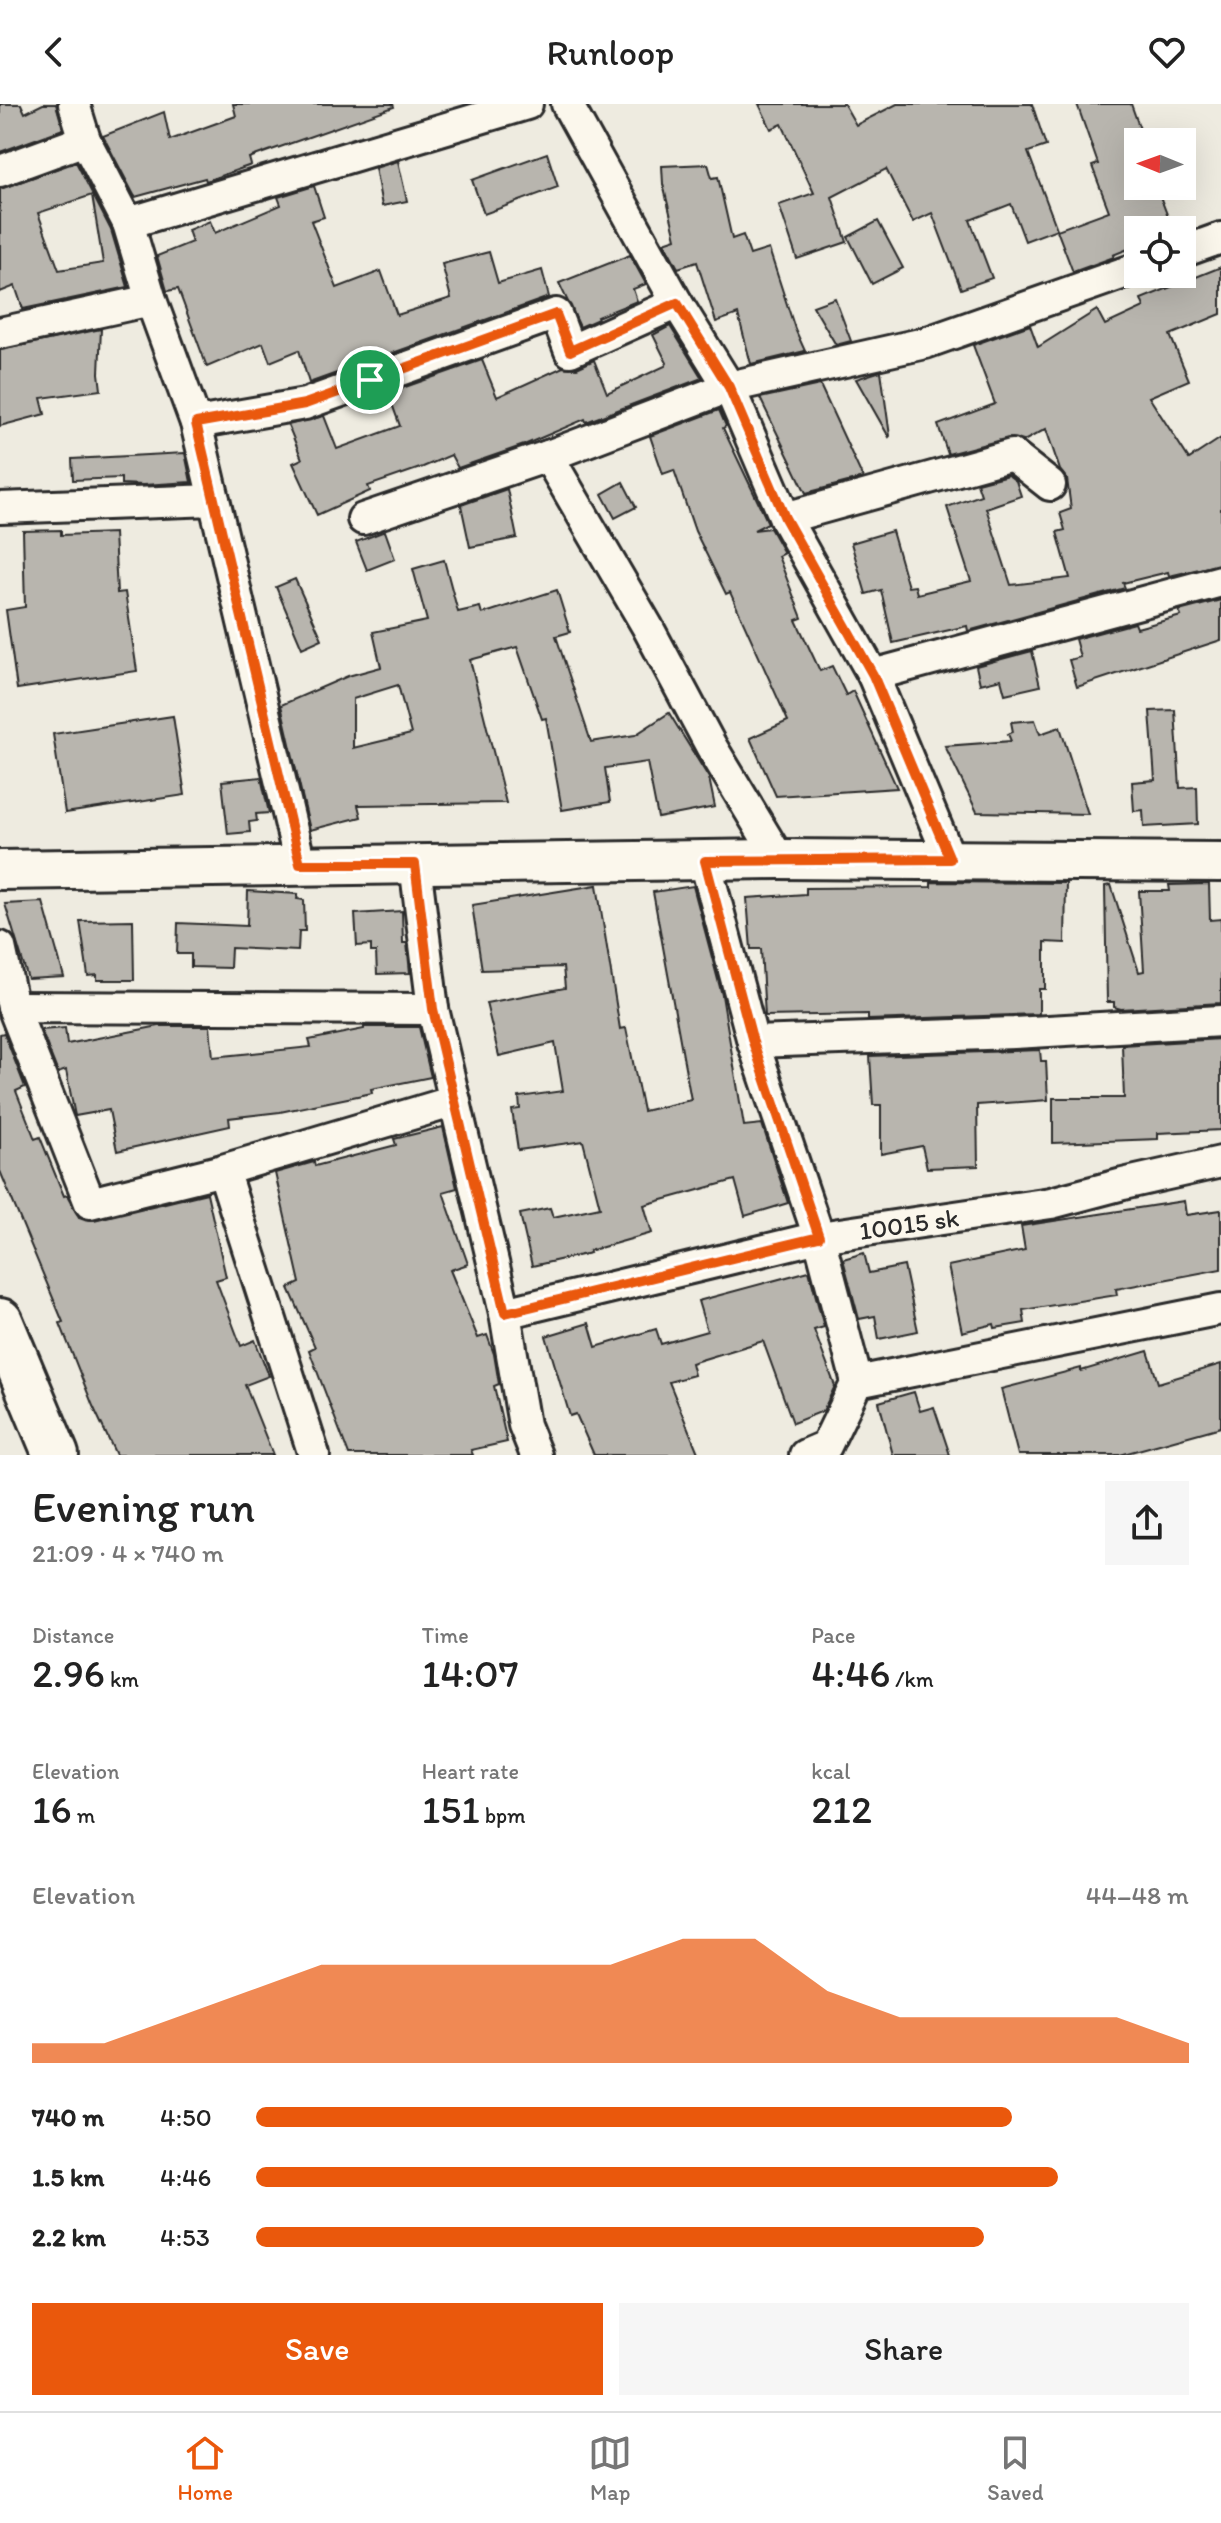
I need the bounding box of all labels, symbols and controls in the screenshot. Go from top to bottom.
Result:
icon: back [32,30,76,74]
icon: heart [1145,30,1189,74]
text: Runloop [547,31,674,74]
north arrow [1124,128,1196,200]
map controls [1124,128,1196,288]
button: locate [1124,216,1196,288]
pin [336,346,404,414]
icon: arrive [348,358,392,402]
street label: 10015 sk [857,1201,961,1247]
text: Evening run [32,1480,255,1533]
button: share [1105,1481,1189,1565]
text: 21:09 · 4 × 740 m [32,1537,224,1569]
text: Distance [32,1622,114,1649]
text: Time [422,1622,469,1649]
text: Pace [811,1622,855,1649]
text: 2.96 [32,1649,105,1697]
text: 14:07 [422,1649,519,1697]
text: 4:46 [811,1649,890,1697]
text: km [105,1666,139,1693]
text: /km [890,1666,934,1693]
text: Elevation [32,1758,119,1785]
text: Heart rate [422,1758,519,1785]
text: kcal [811,1758,850,1785]
text: 16 [32,1785,72,1833]
text: 151 [422,1785,480,1833]
text: 212 [811,1785,872,1833]
text: m [72,1802,95,1829]
text: bpm [480,1802,526,1829]
text: Elevation [32,1879,135,1911]
text: 44–48 m [1086,1879,1189,1911]
text: 740 m [32,2101,104,2133]
text: 4:50 [160,2101,212,2133]
text: 1.5 km [32,2161,104,2193]
text: 4:46 [160,2161,211,2193]
text: 2.2 km [32,2221,106,2253]
text: 4:53 [160,2221,210,2253]
button: Save [32,2303,603,2395]
button: Share [619,2303,1189,2395]
tab: Home [178,2431,233,2506]
tab: Map [588,2431,632,2506]
tab: Saved [987,2431,1043,2506]

